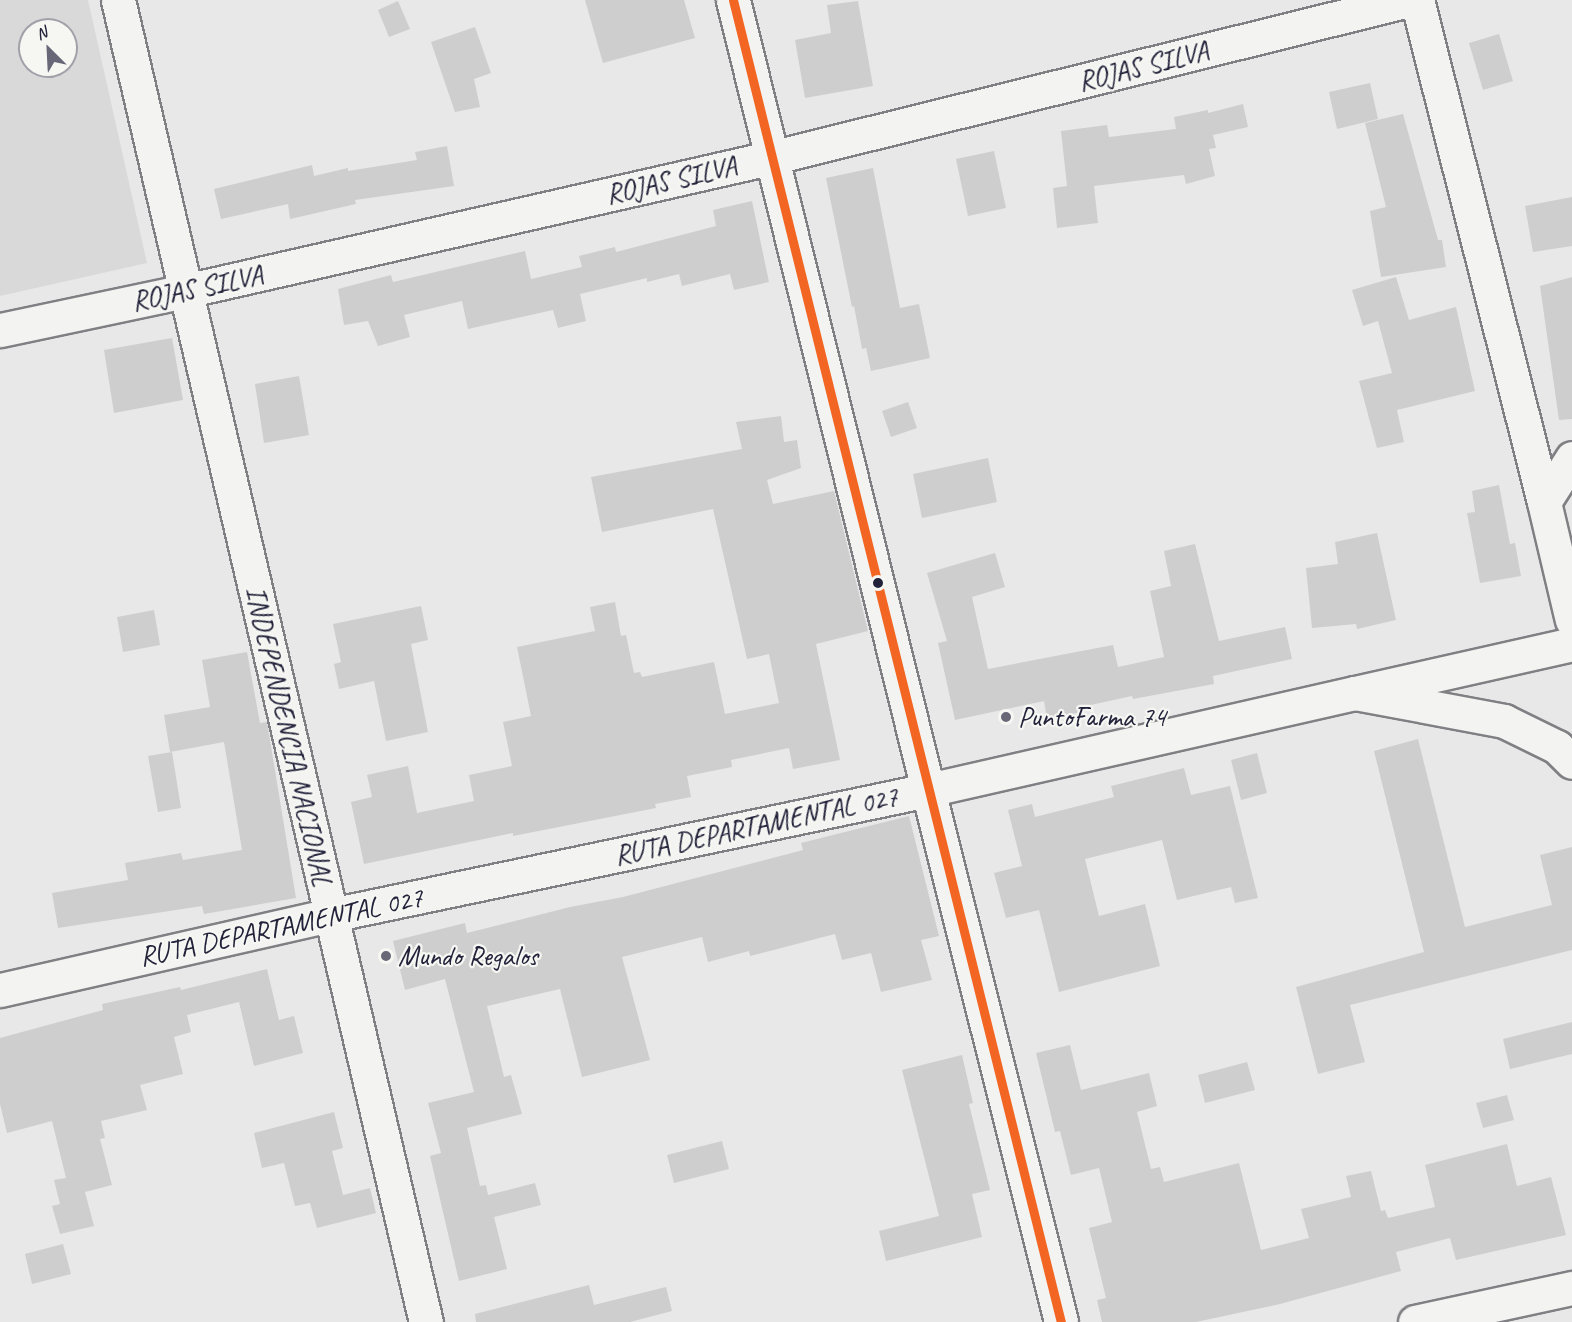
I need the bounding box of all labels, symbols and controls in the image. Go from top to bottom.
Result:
north arrow [18,18,78,78]
text: N [33,22,50,45]
street label: ROJAS SILVA [1074,34,1212,98]
street label: ROJAS SILVA [602,149,740,211]
street label: ROJAS SILVA [128,258,266,318]
unlabelled marker [872,577,884,589]
street label: INDEPENDENCIA NACIONAL [238,583,340,889]
place label: PuntoFarma 74 [1018,700,1166,734]
marker: PuntoFarma 74 [999,710,1013,724]
street label: RUTA DEPARTAMENTAL 027 [610,779,902,873]
street label: RUTA DEPARTAMENTAL 027 [135,880,427,974]
place label: Mundo Regalos [398,939,538,973]
marker: Mundo Regalos [379,949,393,963]

